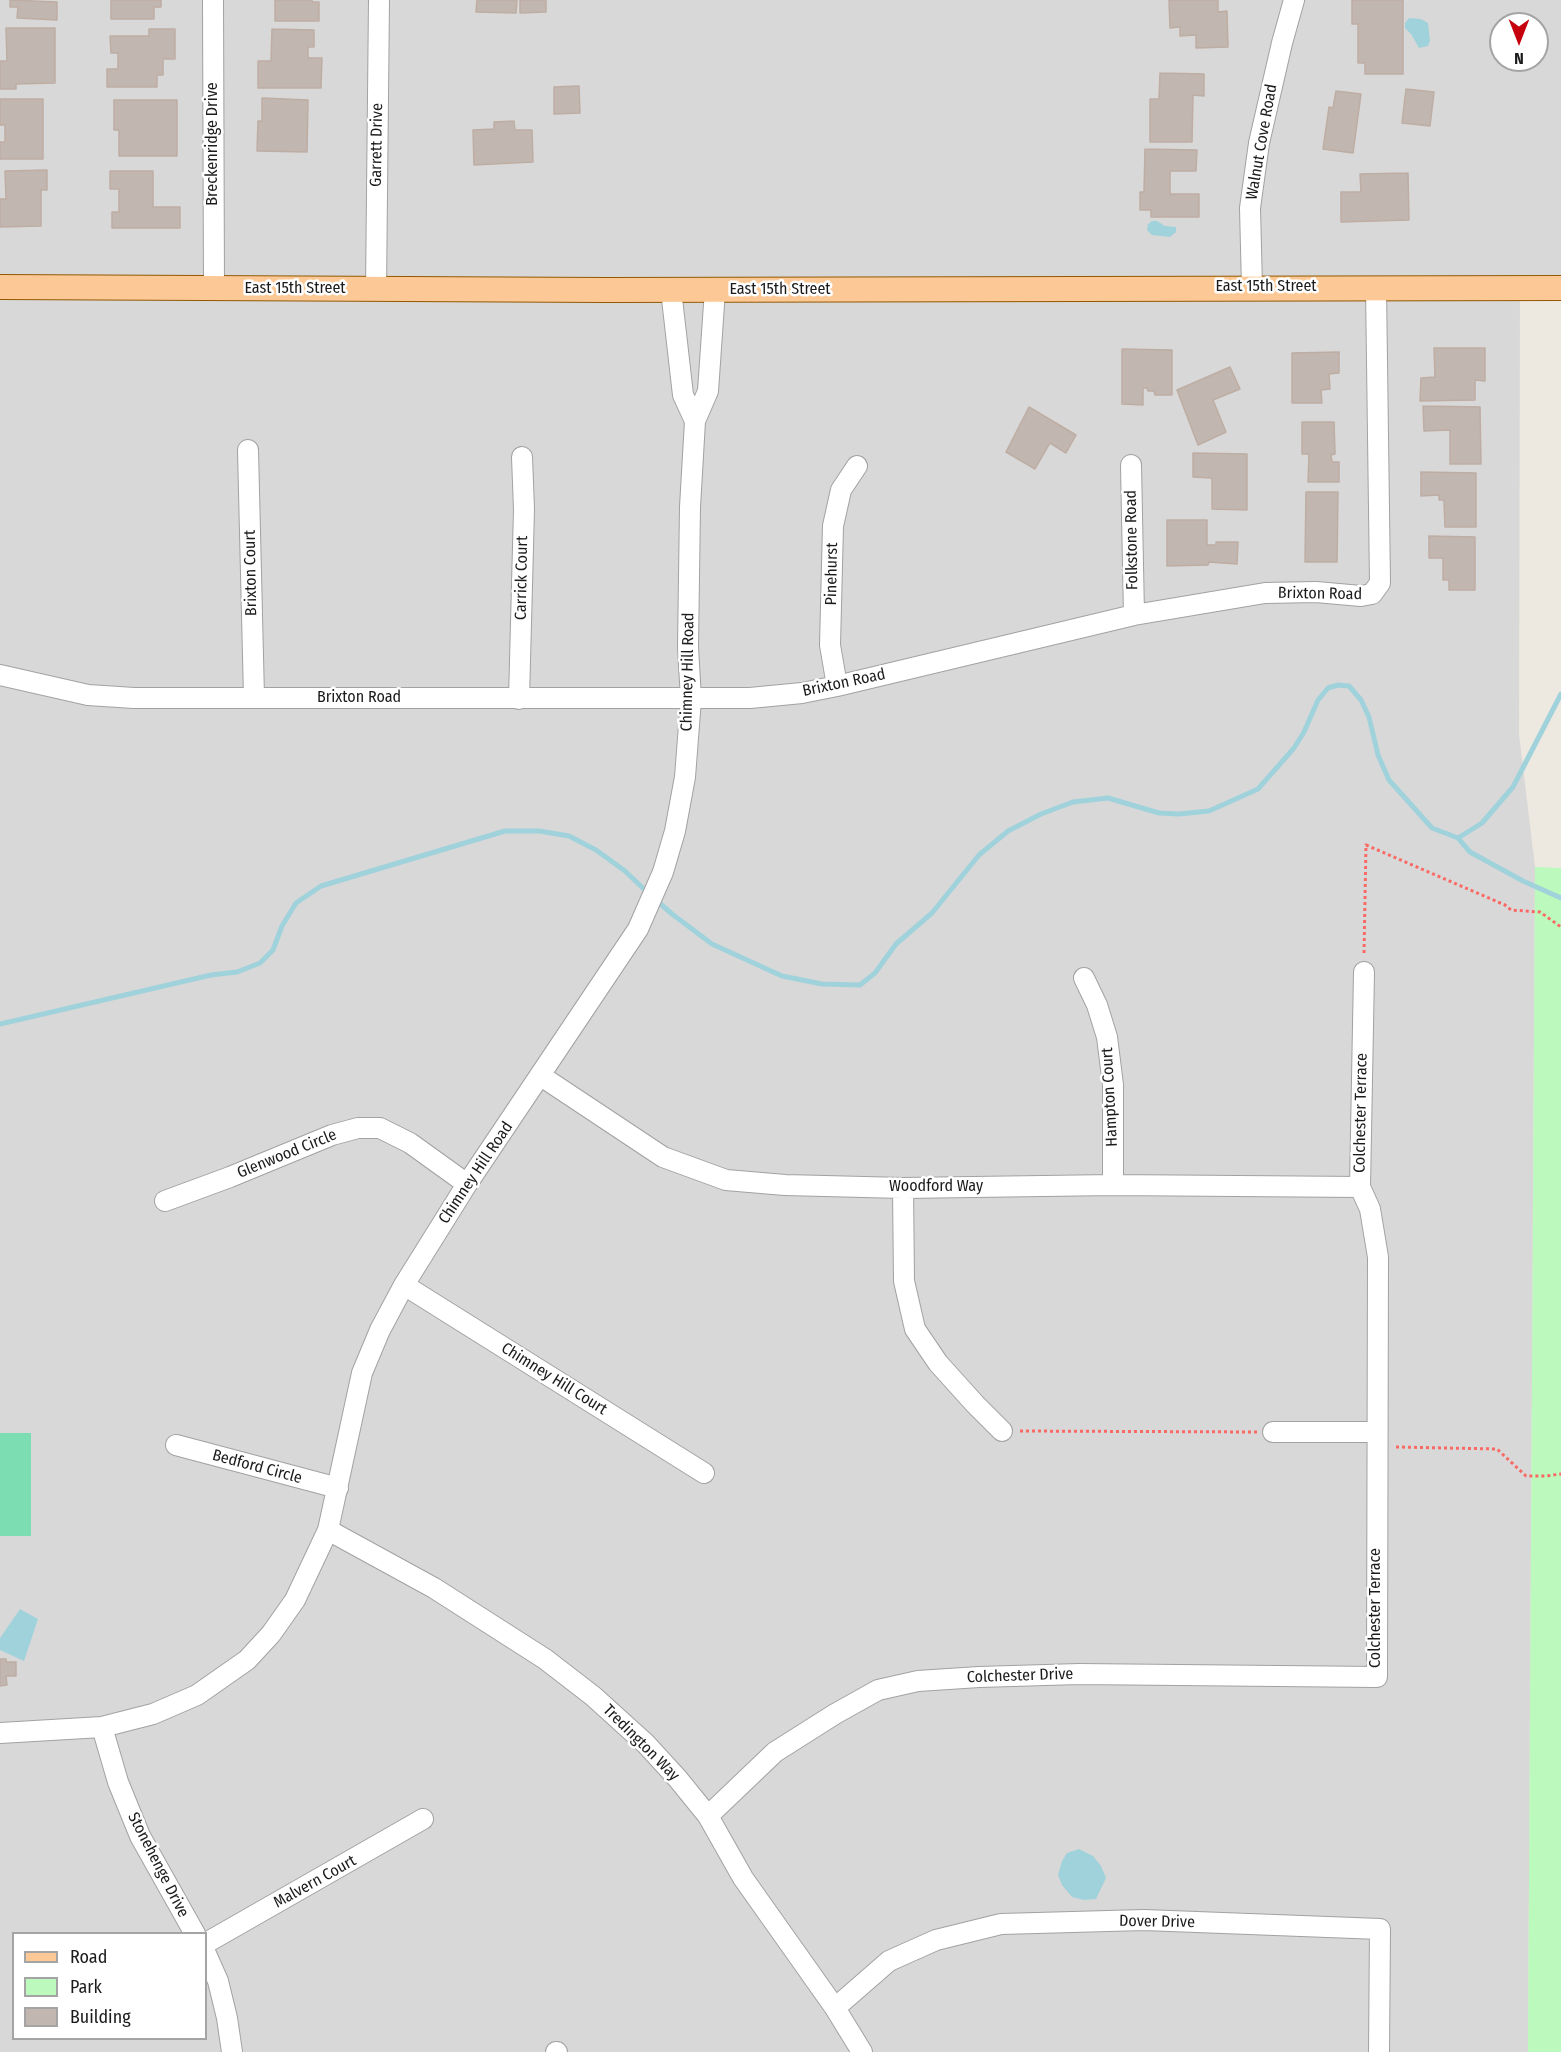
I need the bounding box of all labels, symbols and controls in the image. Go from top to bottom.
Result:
north arrow [1489,12,1549,72]
text: N [1514,49,1524,68]
street label: Breckenridge Drive [203,82,223,206]
street label: Walnut Cove Road [1242,83,1282,201]
street label: Garrett Drive [367,103,387,187]
street label: East 15th Street [1215,277,1317,297]
street label: East 15th Street [244,279,346,299]
street label: East 15th Street [729,280,831,300]
street label: Folkstone Road [1122,490,1142,590]
street label: Brixton Court [241,530,261,616]
street label: Carrick Court [512,536,532,620]
street label: Pinehurst [822,542,842,606]
street label: Brixton Road [1278,584,1362,604]
street label: Chimney Hill Road [677,612,699,732]
street label: Brixton Road [801,665,887,701]
street label: Brixton Road [317,688,401,708]
street label: Hampton Court [1098,1047,1122,1147]
street label: Colchester Terrace [1350,1053,1372,1173]
street label: Chimney Hill Road [435,1118,517,1228]
street label: Glenwood Circle [235,1125,339,1183]
street label: Woodford Way [889,1177,983,1197]
street label: Chimney Hill Court [498,1339,610,1419]
street label: Bedford Circle [210,1446,304,1488]
street label: Colchester Terrace [1366,1548,1386,1668]
street label: Colchester Drive [966,1665,1074,1687]
street label: Tredington Way [599,1701,683,1785]
street label: Stonehenge Drive [123,1809,193,1921]
street label: Malvern Court [270,1851,360,1913]
street label: Dover Drive [1119,1912,1195,1932]
legend [12,1932,207,2040]
text: Road [70,1946,107,1968]
text: Park [70,1976,102,1998]
text: Building [70,2006,131,2028]

